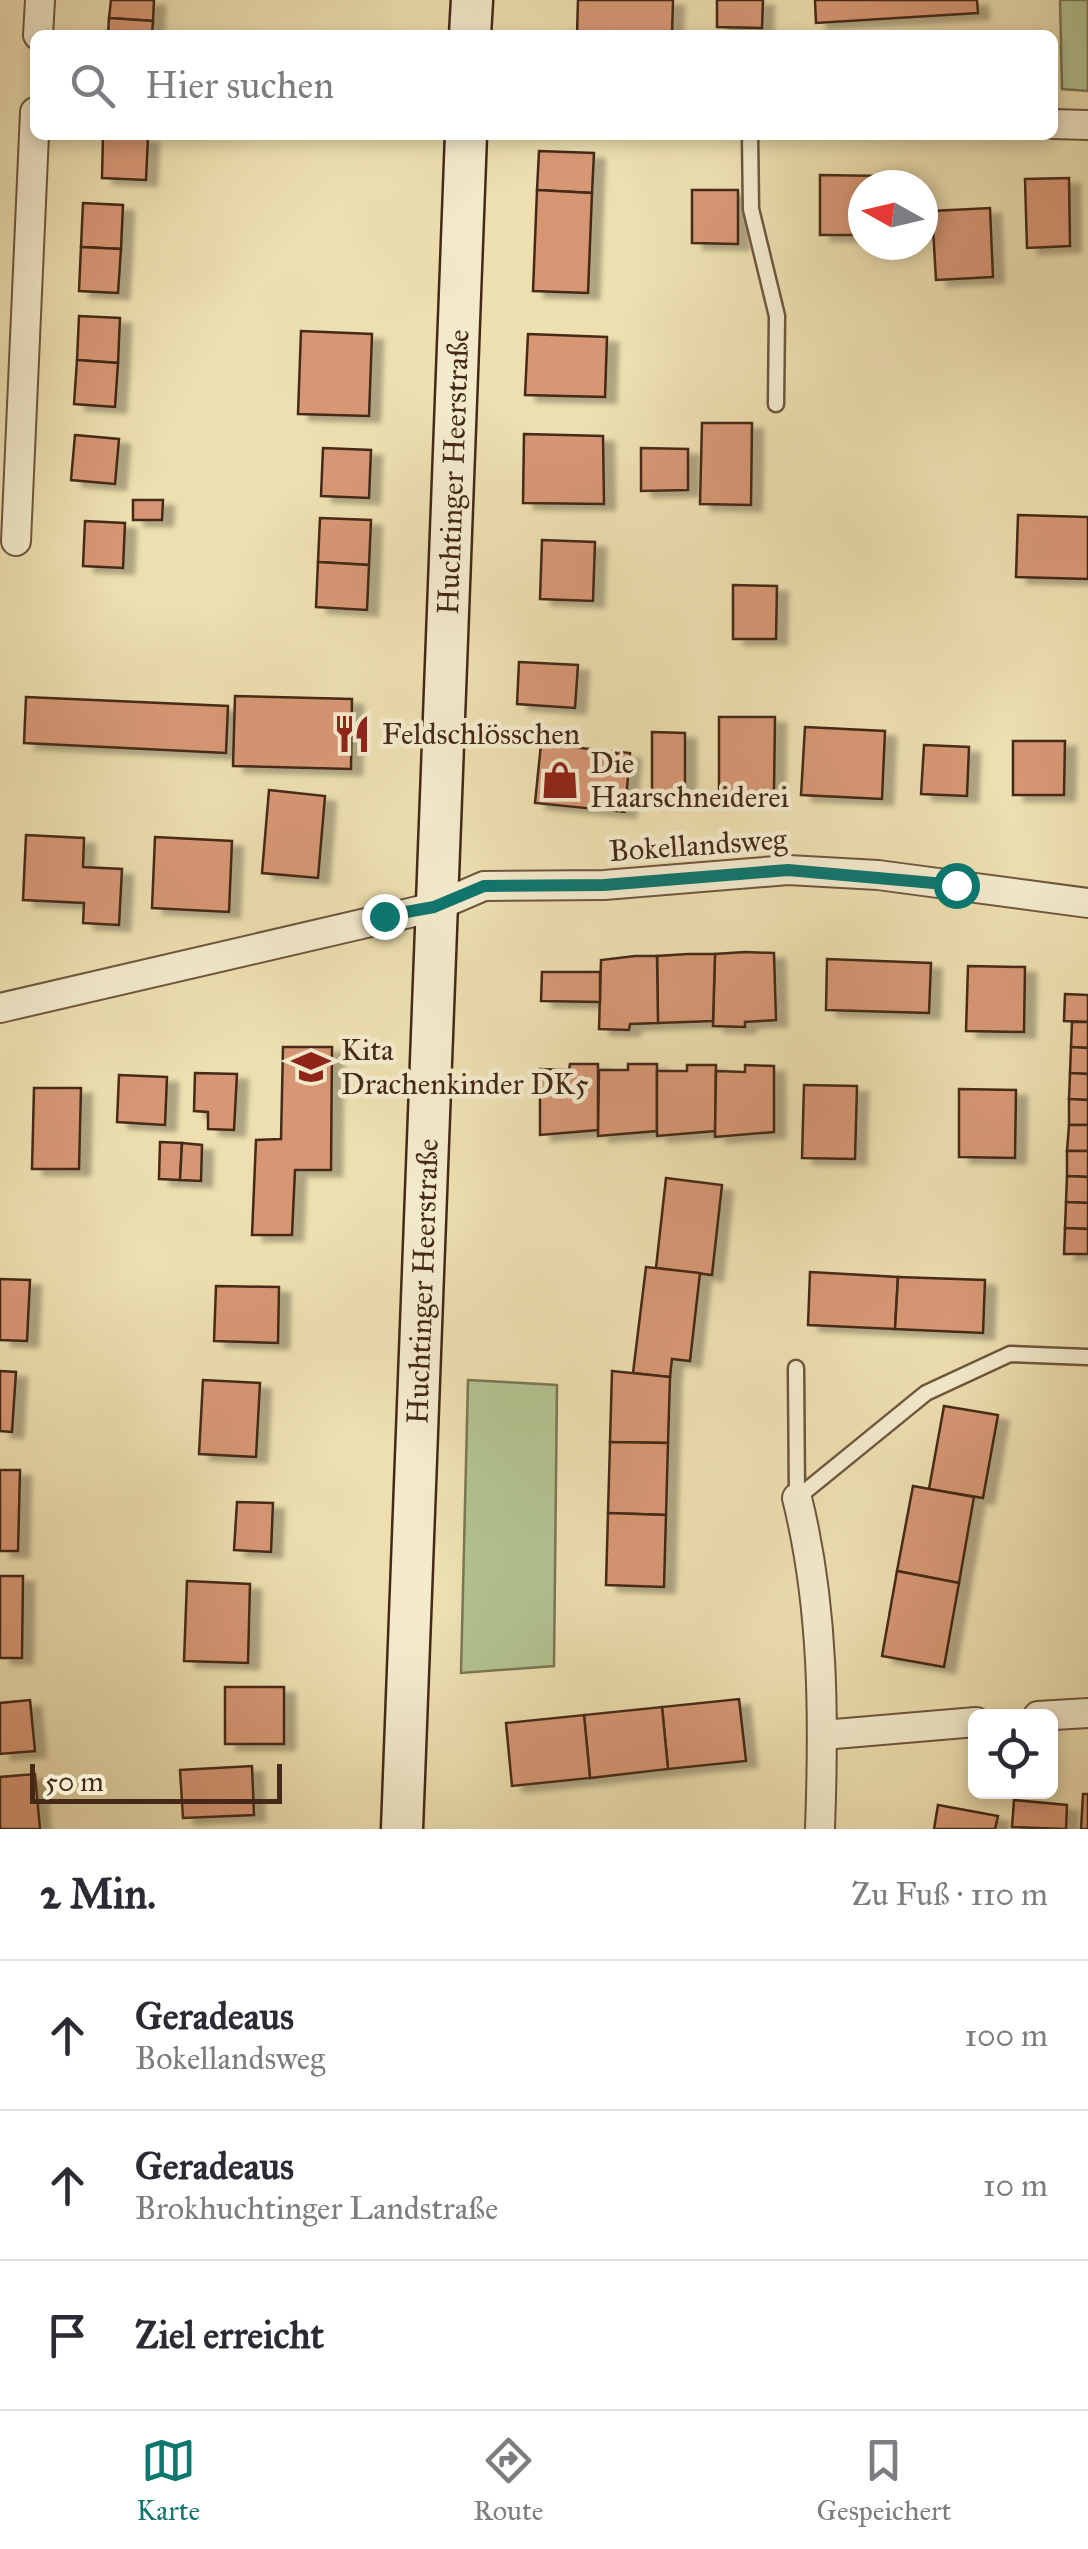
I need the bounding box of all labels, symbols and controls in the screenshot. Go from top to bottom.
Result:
search box [30,30,1058,140]
icon: search [65,58,120,113]
text: Hier suchen [145,62,334,108]
north arrow [848,170,938,260]
street label: Huchtinger Heerstraße [430,329,477,615]
restaurant icon: Feldschlösschen [331,713,373,755]
place label: Feldschlösschen [382,716,580,752]
place label: Die Haarschneiderei [590,745,789,815]
shop icon: Die Haarschneiderei [539,759,581,801]
street label: Bokellandsweg [608,821,789,869]
route start [934,863,980,909]
route end [362,894,408,940]
place label: Kita Drachenkinder DK5 [341,1032,589,1102]
school or university icon: Kita Drachenkinder DK5 [290,1046,332,1088]
street label: Huchtinger Heerstraße [399,1138,446,1425]
map controls [968,1709,1058,1799]
button: locate [968,1709,1058,1799]
scale bar [30,1759,282,1804]
text: 50 m [45,1764,104,1799]
text: 2 Min. [40,1868,156,1920]
text: Zu Fuß · 110 m [852,1875,1048,1914]
text: Geradeaus [135,1993,294,2039]
icon: ahead [40,2008,95,2063]
text: 100 m [964,2016,1048,2055]
text: Bokellandsweg [135,2039,325,2078]
text: Geradeaus [135,2143,294,2189]
icon: ahead [40,2158,95,2213]
text: 10 m [983,2166,1048,2205]
text: Brokhuchtinger Landstraße [135,2189,498,2228]
icon: arrive [40,2308,95,2363]
text: Ziel erreicht [135,2312,324,2358]
tab: Karte [136,2433,200,2528]
tab: Route [473,2433,544,2528]
tab: Gespeichert [817,2433,951,2528]

